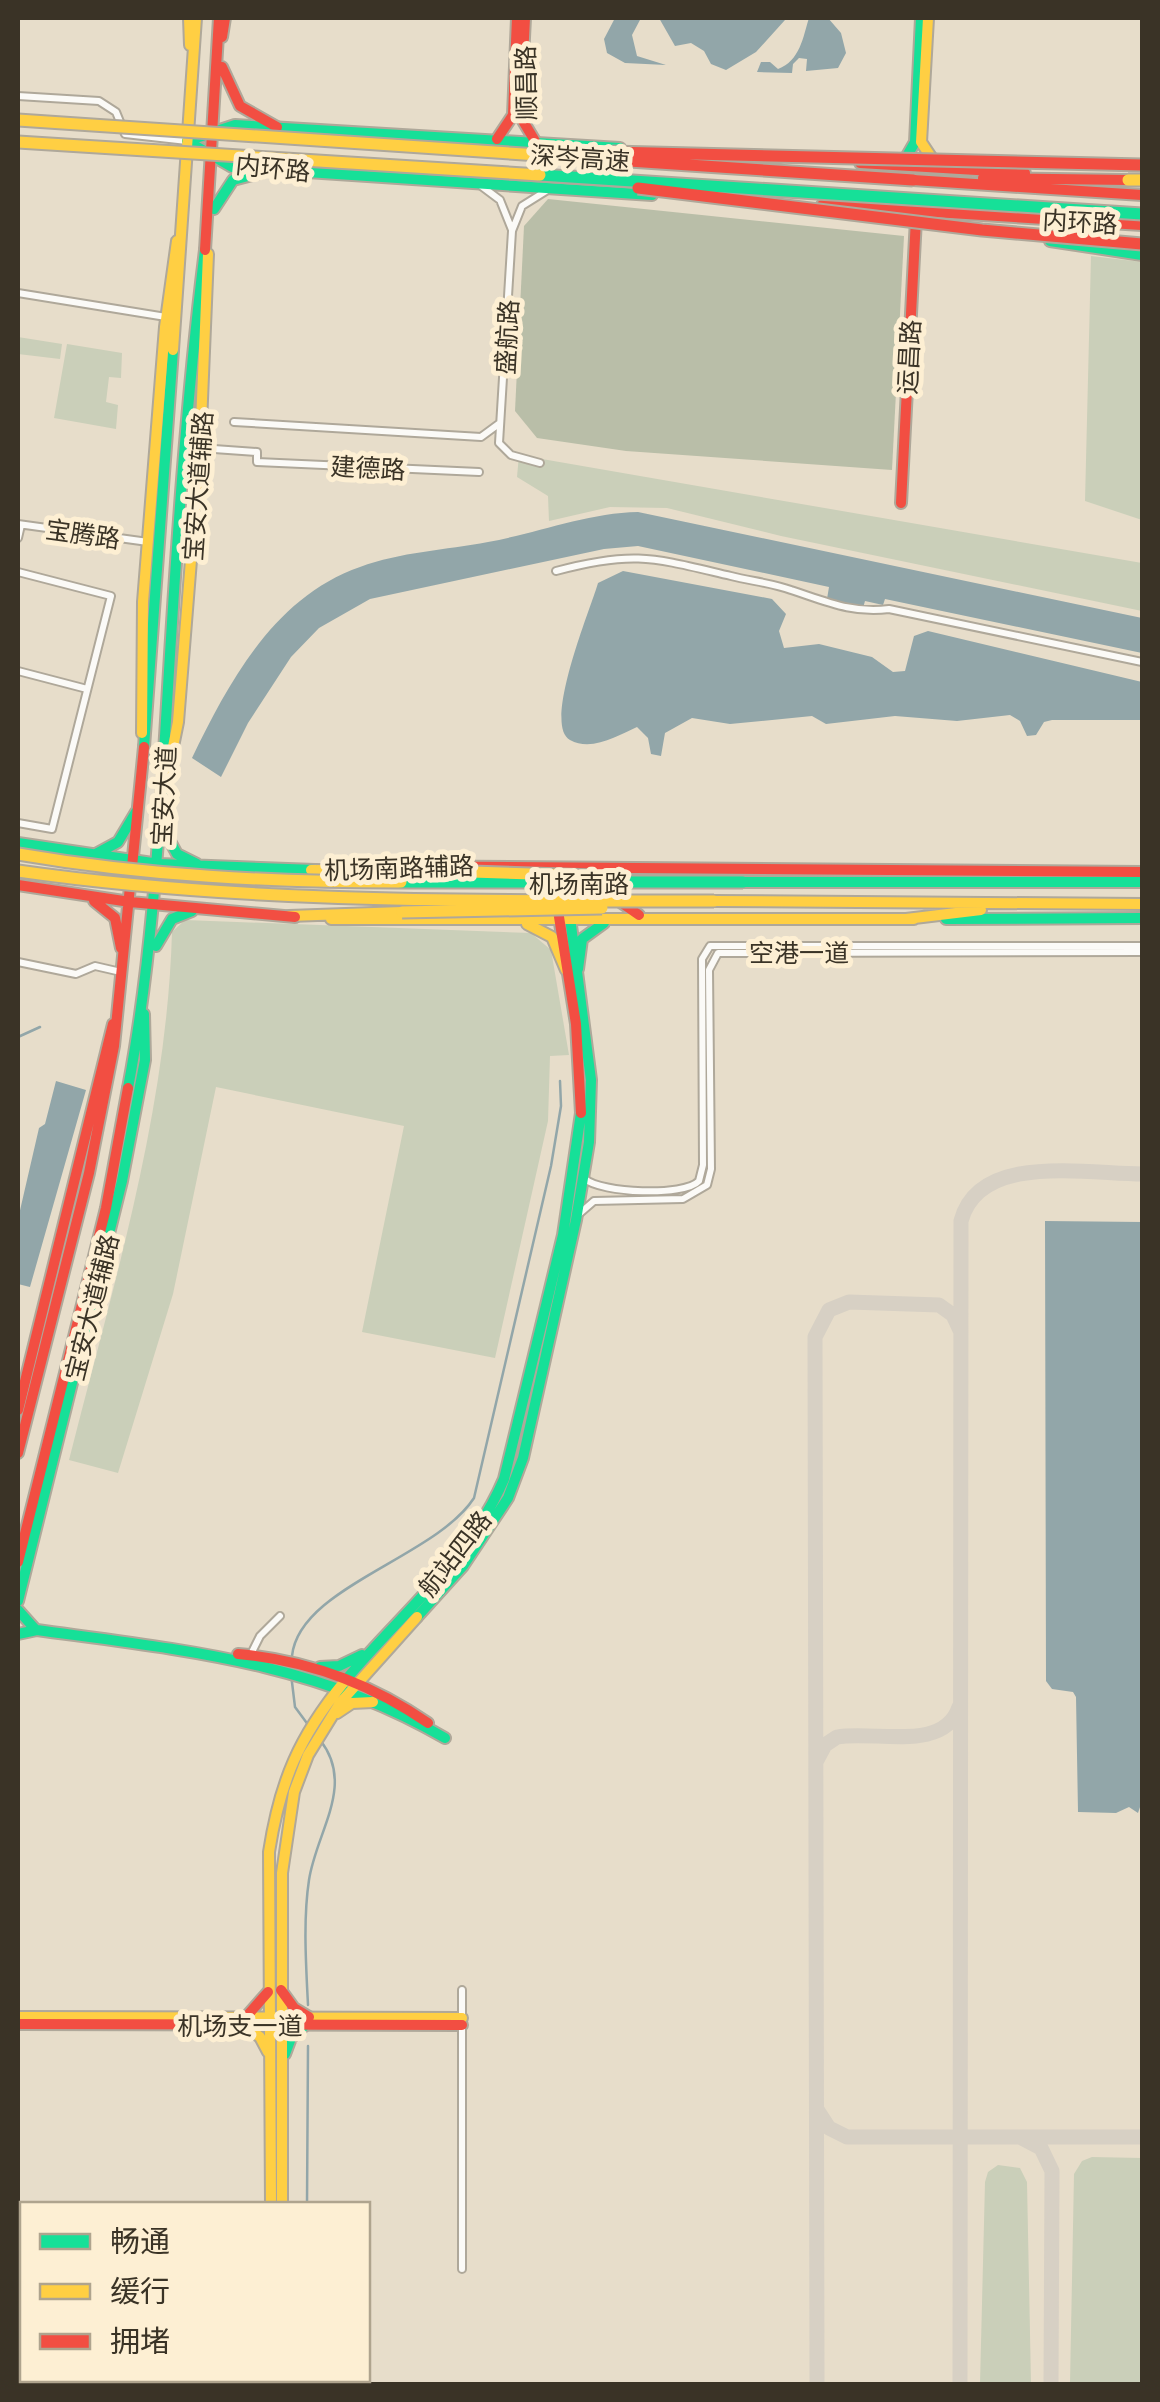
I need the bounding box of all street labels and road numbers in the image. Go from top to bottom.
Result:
street label: 顺昌路 [507,45,543,121]
street label: 深岑高速 [529,137,631,177]
street label: 内环路 [234,146,312,188]
street label: 内环路 [1042,202,1118,240]
street label: 盛航路 [487,299,525,375]
street label: 运昌路 [889,319,927,395]
street label: 宝安大道辅路 [175,410,219,562]
street label: 建德路 [330,448,406,486]
street label: 宝腾路 [43,511,123,555]
street label: 宝安大道 [143,745,183,847]
street label: 机场南路辅路 [323,847,475,887]
street label: 机场南路 [529,866,629,900]
street label: 空港一道 [749,935,849,969]
street label: 宝安大道辅路 [56,1230,126,1384]
street label: 航站四路 [410,1503,498,1603]
street label: 机场支一道 [177,2008,303,2042]

